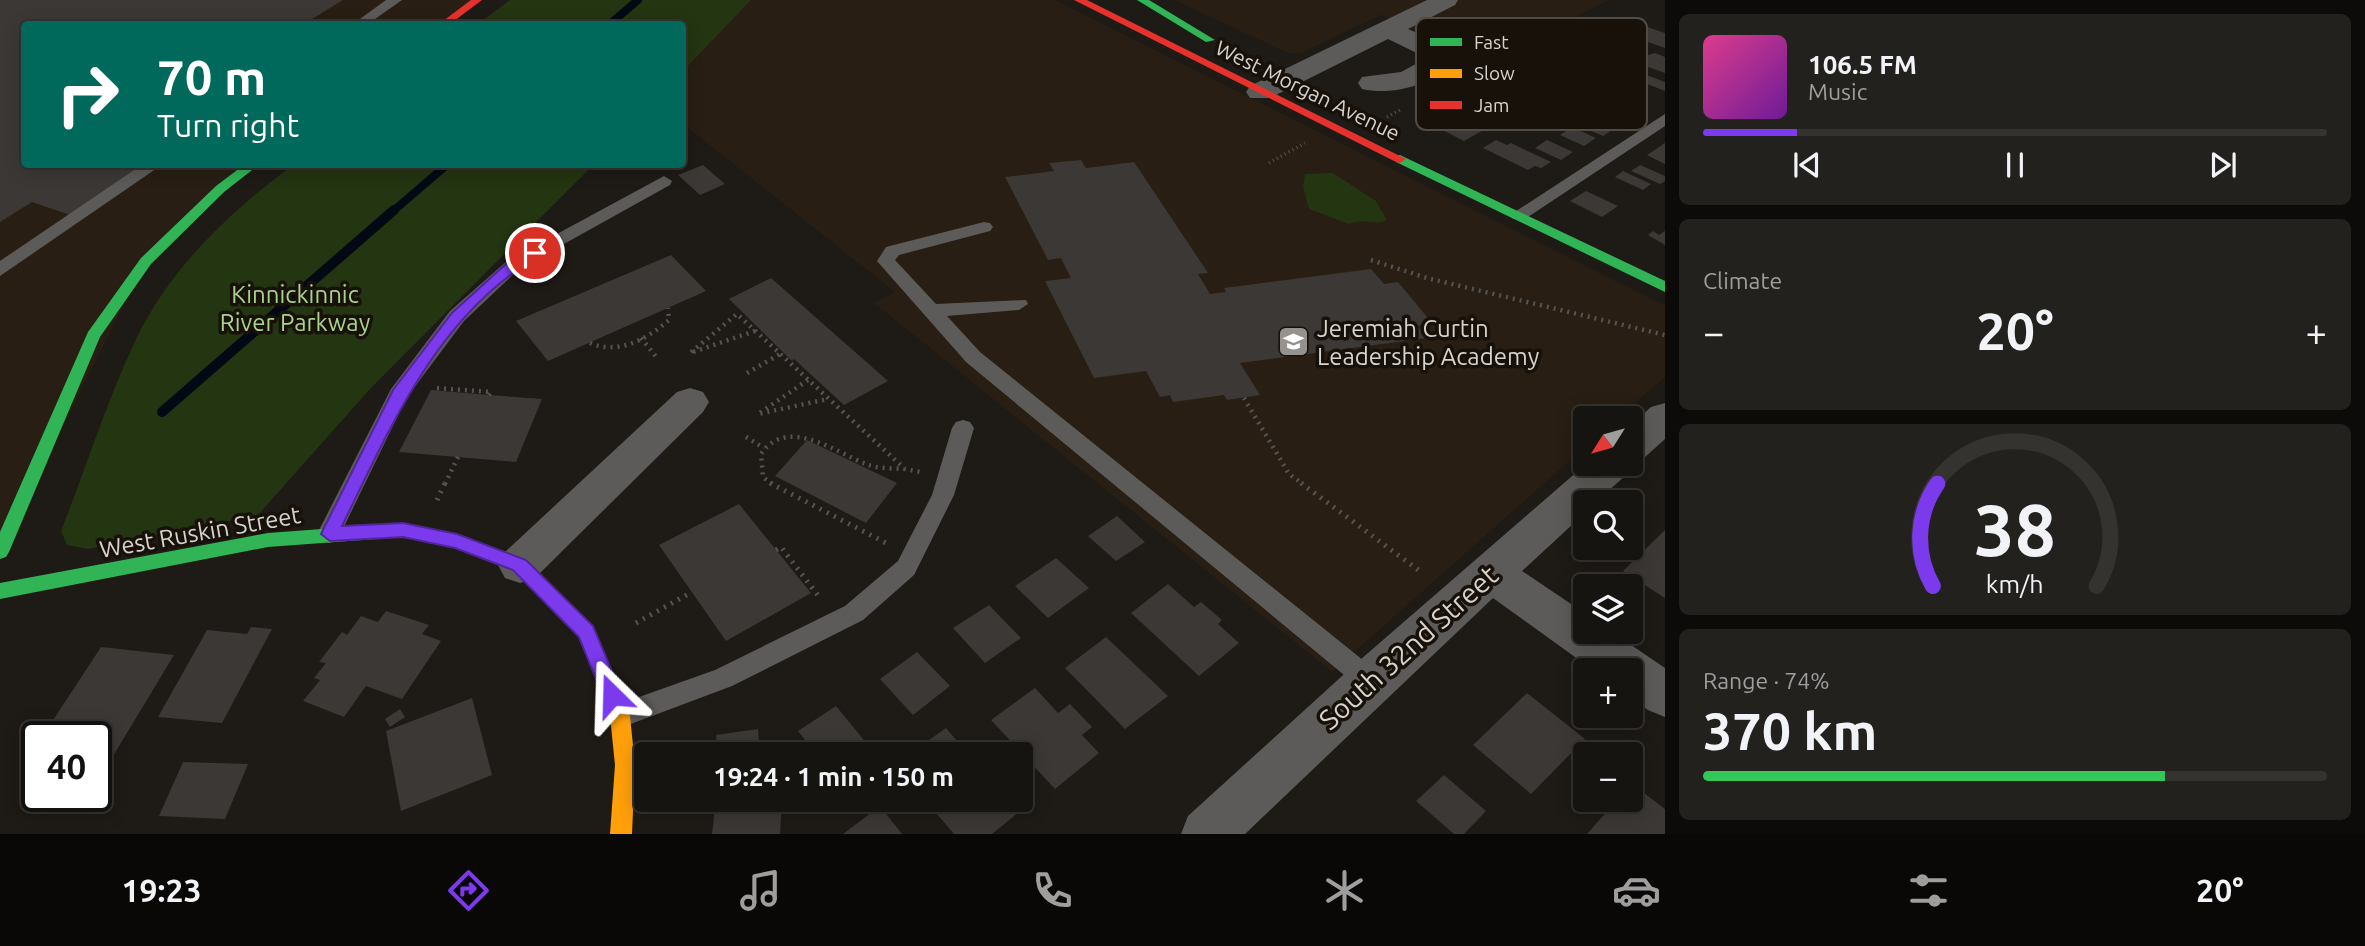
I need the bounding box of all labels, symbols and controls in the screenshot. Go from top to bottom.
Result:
legend [1416,18,1647,130]
text: Fast [1474,31,1509,53]
street label: West Morgan Avenue [1212,35,1404,145]
icon: right [42,49,133,140]
text: 70 m [157,49,266,104]
text: 106.5 FM [1808,50,1917,79]
text: Slow [1474,62,1515,84]
text: Music [1808,79,1867,104]
text: Jam [1474,94,1510,116]
text: Turn right [157,107,299,143]
icon: previous [1788,146,1826,184]
icon: pause [1996,146,2034,184]
icon: next [2204,146,2242,184]
pin [505,223,565,283]
icon: arrive [516,234,554,272]
text: Climate [1703,268,1782,293]
park label: Kinnickinnic River Parkway [220,281,371,336]
text: 20° [1976,302,2054,360]
text: − [1703,311,1724,353]
text: + [2306,311,2327,353]
place label: Jeremiah Curtin Leadership Academy [1317,315,1540,370]
school or university icon: Jeremiah Curtin Leadership Academy [1277,325,1311,359]
north arrow [1573,406,1643,476]
map controls [1573,406,1643,812]
text: 38 [1974,488,2056,570]
button: search [1573,490,1643,560]
street label: West Ruskin Street [97,501,303,563]
street label: South 32nd Street [1313,559,1503,735]
text: km/h [1986,569,2044,597]
button: layers [1573,574,1643,644]
position arrow [575,658,649,732]
button: + [1573,658,1643,728]
text: Range · 74% [1703,668,1830,693]
text: 370 km [1703,702,1877,760]
speed limit sign: 40 [21,721,112,812]
button: − [1573,742,1643,812]
text: 19:24 · 1 min · 150 m [713,762,954,791]
icon: directions [444,866,493,915]
icon: music [736,866,785,915]
icon: phone [1028,866,1077,915]
icon: climate [1320,866,1369,915]
icon: car [1612,866,1661,915]
icon: filters [1904,866,1953,915]
text: 19:23 [121,872,202,908]
text: 20° [2196,872,2244,908]

